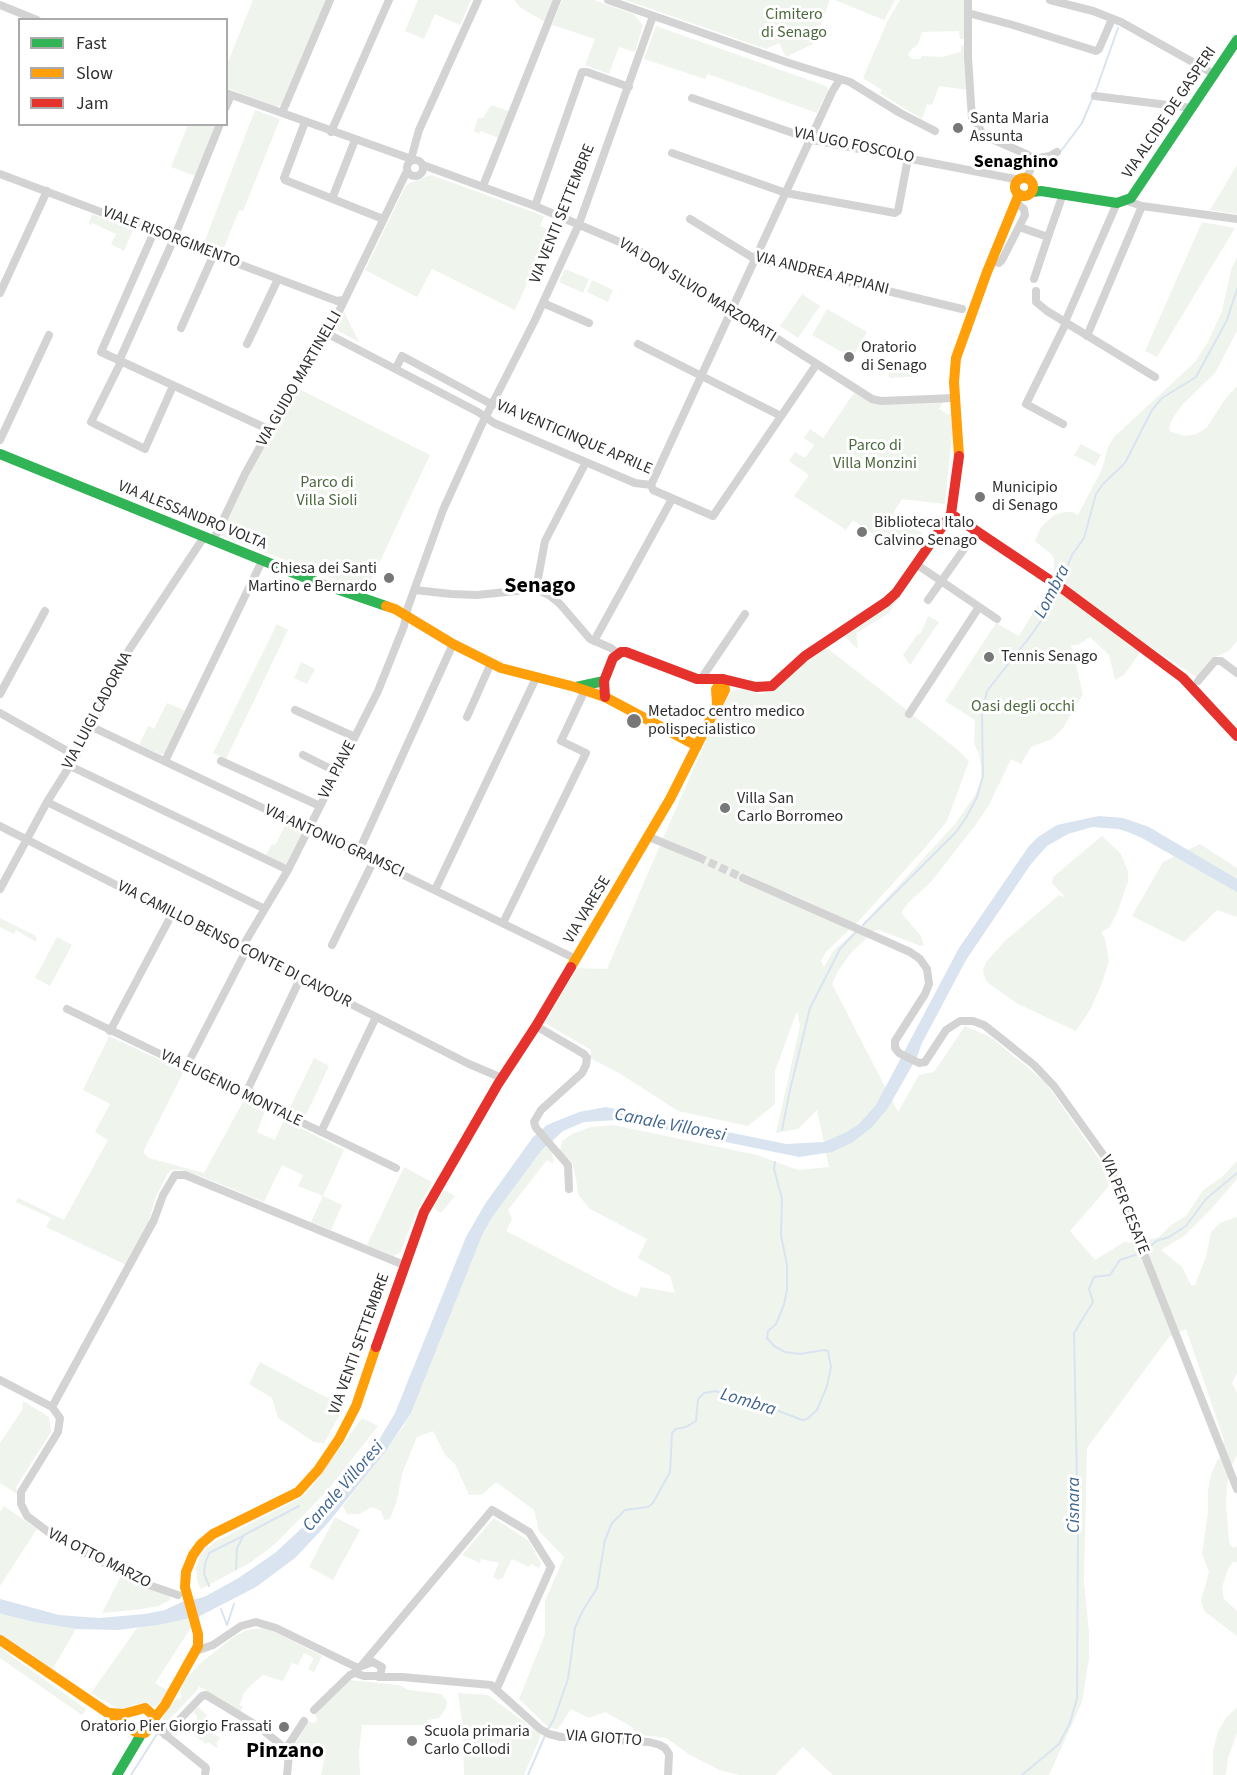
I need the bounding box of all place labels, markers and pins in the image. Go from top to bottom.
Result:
place label: Santa Maria Assunta [970,109,1049,147]
marker: Santa Maria Assunta [951,121,965,135]
place label: Oratorio di Senago [861,338,927,376]
marker: Oratorio di Senago [842,350,856,364]
place label: Municipio di Senago [992,478,1058,516]
marker: Municipio di Senago [973,490,987,504]
place label: Biblioteca Italo Calvino Senago [874,513,977,551]
marker: Biblioteca Italo Calvino Senago [855,525,869,539]
place label: Chiesa dei Santi Martino e Bernardo [248,559,377,597]
marker: Chiesa dei Santi Martino e Bernardo [382,571,396,585]
place label: Tennis Senago [1001,647,1098,667]
marker: Tennis Senago [982,650,996,664]
place label: Metadoc centro medico polispecialistico [648,702,805,740]
marker: Metadoc centro medico polispecialistico [625,712,643,730]
place label: Villa San Carlo Borromeo [737,789,843,827]
marker: Villa San Carlo Borromeo [718,801,732,815]
place label: Oratorio Pier Giorgio Frassati [80,1717,272,1737]
marker: Oratorio Pier Giorgio Frassati [277,1720,291,1734]
place label: Scuola primaria Carlo Collodi [424,1722,530,1760]
marker: Scuola primaria Carlo Collodi [405,1734,419,1748]

